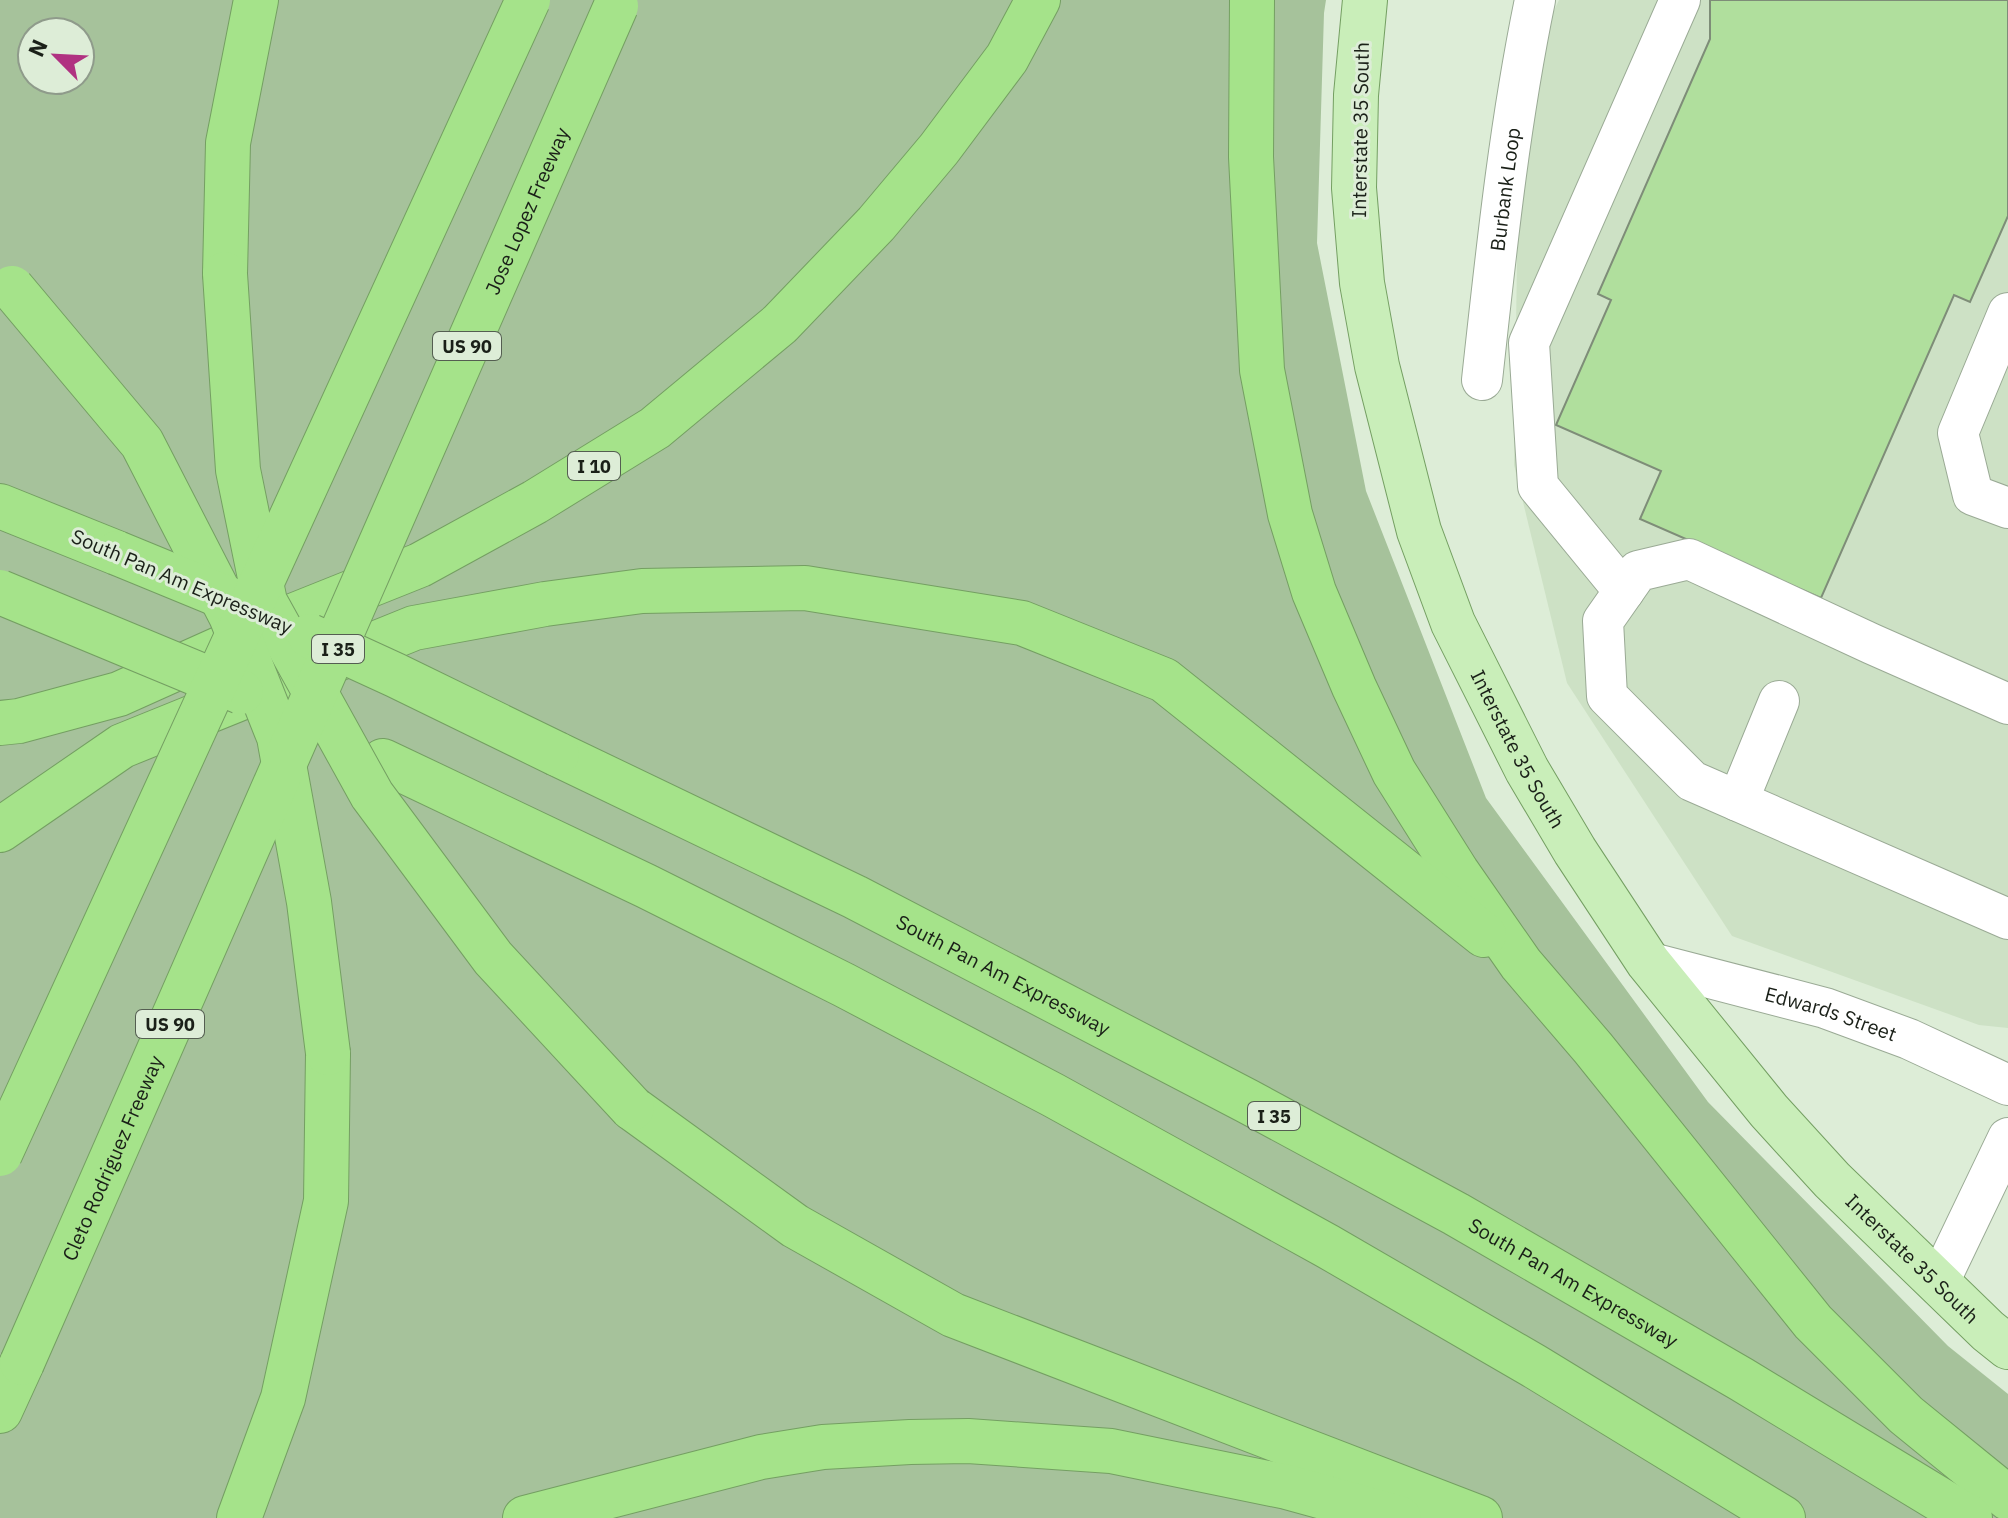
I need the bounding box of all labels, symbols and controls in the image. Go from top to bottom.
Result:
north arrow [16,16,96,96]
text: N [21,34,54,61]
street label: Interstate 35 South [1345,42,1375,218]
street label: Jose Lopez Freeway [478,123,575,298]
street label: Burbank Loop [1483,126,1526,253]
road number: US 90 [433,332,501,360]
road number: I 10 [568,452,620,480]
street label: South Pan Am Expressway [67,522,297,640]
road number: I 35 [312,635,364,663]
street label: Interstate 35 South [1465,665,1572,833]
street label: South Pan Am Expressway [892,907,1115,1041]
street label: Edwards Street [1762,979,1901,1047]
road number: US 90 [136,1010,204,1038]
street label: Cleto Rodriguez Freeway [55,1051,169,1265]
road number: I 35 [1248,1102,1300,1130]
street label: Interstate 35 South [1840,1187,1986,1329]
street label: South Pan Am Expressway [1464,1211,1683,1353]

